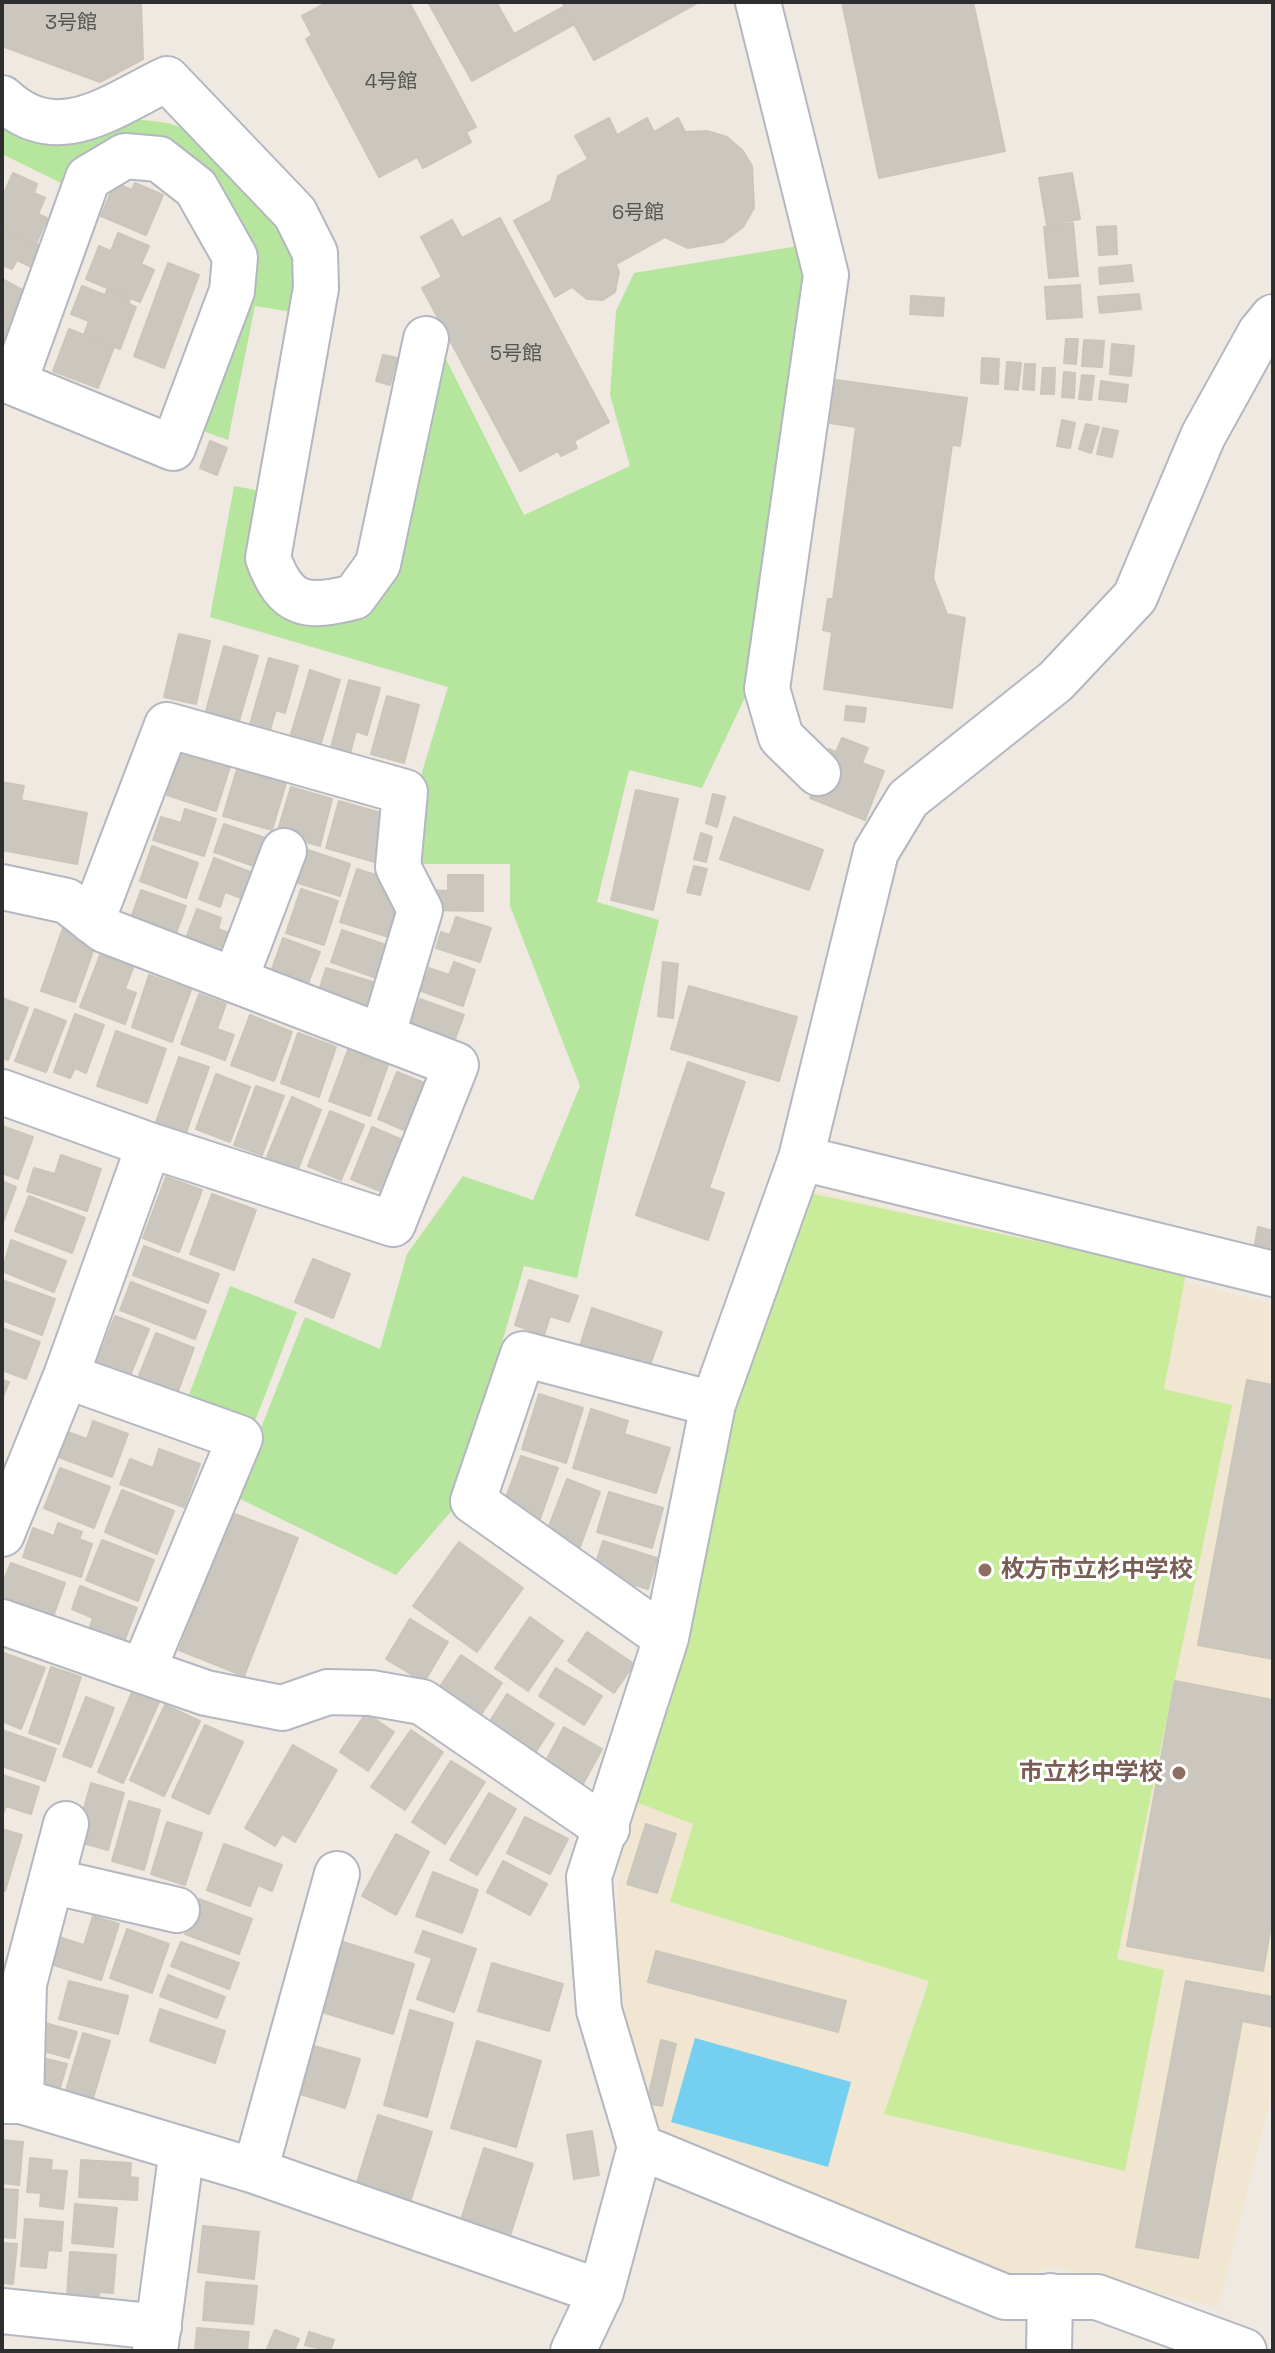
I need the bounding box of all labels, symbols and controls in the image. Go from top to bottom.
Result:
house number: 3号館 [45,12,97,36]
house number: 4号館 [365,71,417,95]
house number: 6号館 [612,202,664,226]
house number: 5号館 [490,343,542,367]
place label: 枚方市立杉中学校 [1001,1556,1193,1584]
marker: 枚方市立杉中学校 [976,1561,994,1579]
place label: 市立杉中学校 [1019,1759,1163,1787]
marker: 市立杉中学校 [1170,1764,1188,1782]

